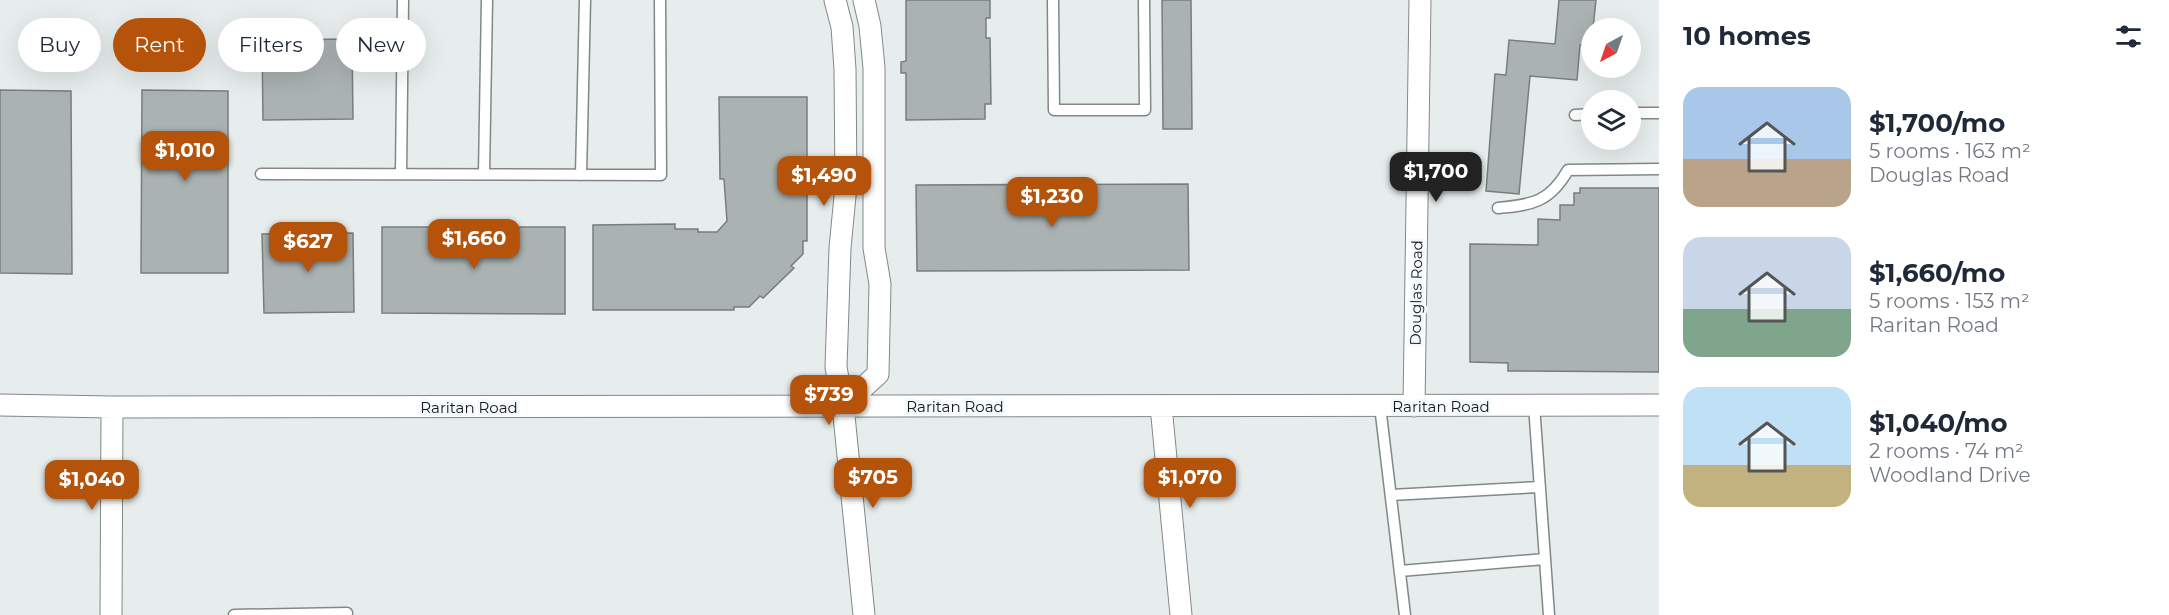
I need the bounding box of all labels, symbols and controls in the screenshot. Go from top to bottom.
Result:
chip: Buy [18,18,101,72]
chip: Rent [113,18,206,72]
chip: Filters [218,18,324,72]
chip: New [336,18,426,72]
north arrow [1581,18,1641,78]
map controls [1581,18,1641,150]
text: 10 homes [1683,20,1811,52]
icon: filters [2112,20,2145,53]
button: layers [1581,90,1641,150]
text: $1,700/mo [1869,107,2005,139]
icon: home [1731,111,1803,183]
pin: $1,010 [136,131,234,182]
text: $1,010 [155,138,215,162]
text: 5 rooms · 163 m² [1869,139,2031,163]
pin: $1,700 [1387,152,1485,203]
pin: $1,490 [775,156,873,207]
text: $1,700 [1404,159,1468,183]
text: $1,490 [791,163,857,187]
text: Douglas Road [1869,163,2010,187]
pin: $1,230 [1003,177,1101,228]
text: $1,230 [1020,184,1084,208]
pin: $1,660 [425,219,523,270]
pin: $627 [272,222,344,273]
text: $1,660 [442,226,506,250]
text: $627 [283,229,333,253]
street label: Douglas Road [1406,240,1426,346]
text: $1,660/mo [1869,257,2005,289]
icon: home [1731,261,1803,333]
text: 5 rooms · 153 m² [1869,289,2030,313]
text: Raritan Road [1869,313,1999,337]
pin: $739 [793,375,865,426]
text: $739 [804,382,854,406]
street label: Raritan Road [906,397,1004,416]
street label: Raritan Road [1392,397,1490,416]
street label: Raritan Road [420,398,518,417]
text: $1,040/mo [1869,407,2008,439]
icon: home [1731,411,1803,483]
text: 2 rooms · 74 m² [1869,439,2024,463]
pin: $705 [837,458,909,509]
pin: $1,070 [1141,458,1239,509]
pin: $1,040 [43,460,141,511]
text: Woodland Drive [1869,463,2031,487]
text: $705 [848,465,898,489]
text: $1,070 [1158,465,1222,489]
text: $1,040 [59,467,125,491]

